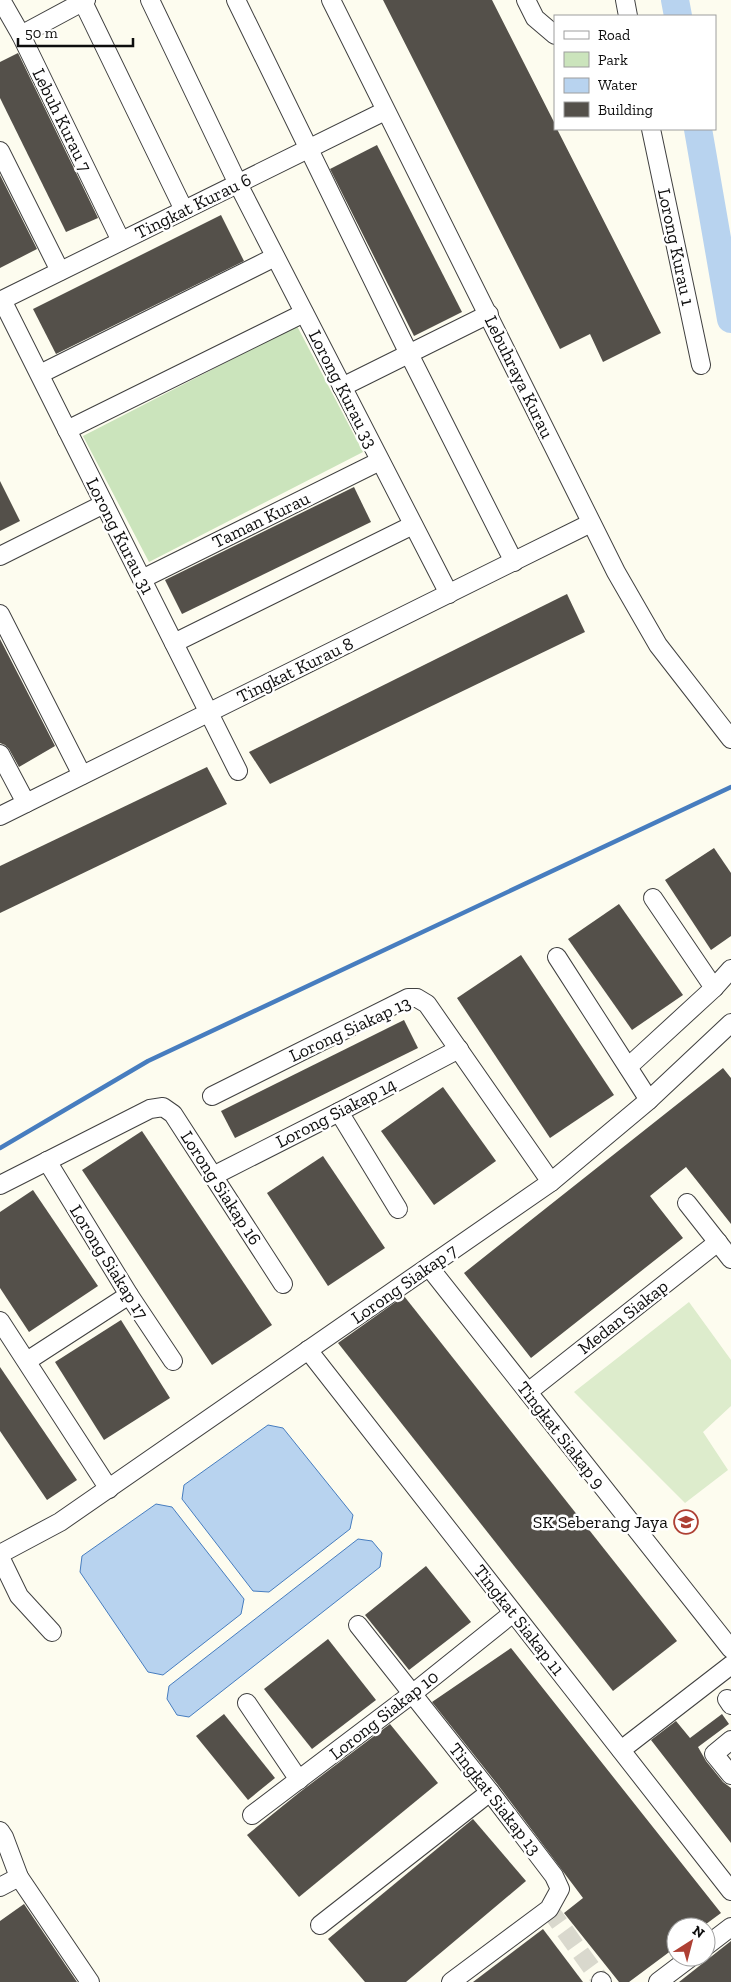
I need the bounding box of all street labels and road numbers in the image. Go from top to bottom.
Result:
street label: Lebuh Kurau 7 [27,65,97,176]
street label: Tingkat Kurau 6 [131,168,255,244]
street label: Lorong Kurau 1 [653,187,699,308]
street label: Lebuhraya Kurau [480,312,558,442]
street label: Lorong Kurau 33 [304,326,382,452]
street label: Lorong Kurau 31 [81,474,159,598]
street label: Taman Kurau [209,487,313,553]
street label: Tingkat Kurau 8 [233,632,357,708]
street label: Lorong Siakap 13 [286,991,414,1067]
street label: Lorong Siakap 14 [272,1073,400,1153]
street label: Lorong Siakap 16 [176,1127,266,1249]
street label: Lorong Siakap 17 [65,1201,153,1324]
street label: Lorong Siakap 7 [347,1239,462,1329]
street label: Medan Siakap [574,1275,672,1359]
street label: Tingkat Siakap 9 [512,1377,610,1493]
street label: Tingkat Siakap 11 [469,1560,569,1680]
street label: Lorong Siakap 10 [325,1665,443,1765]
street label: Tingkat Siakap 13 [444,1739,546,1860]

